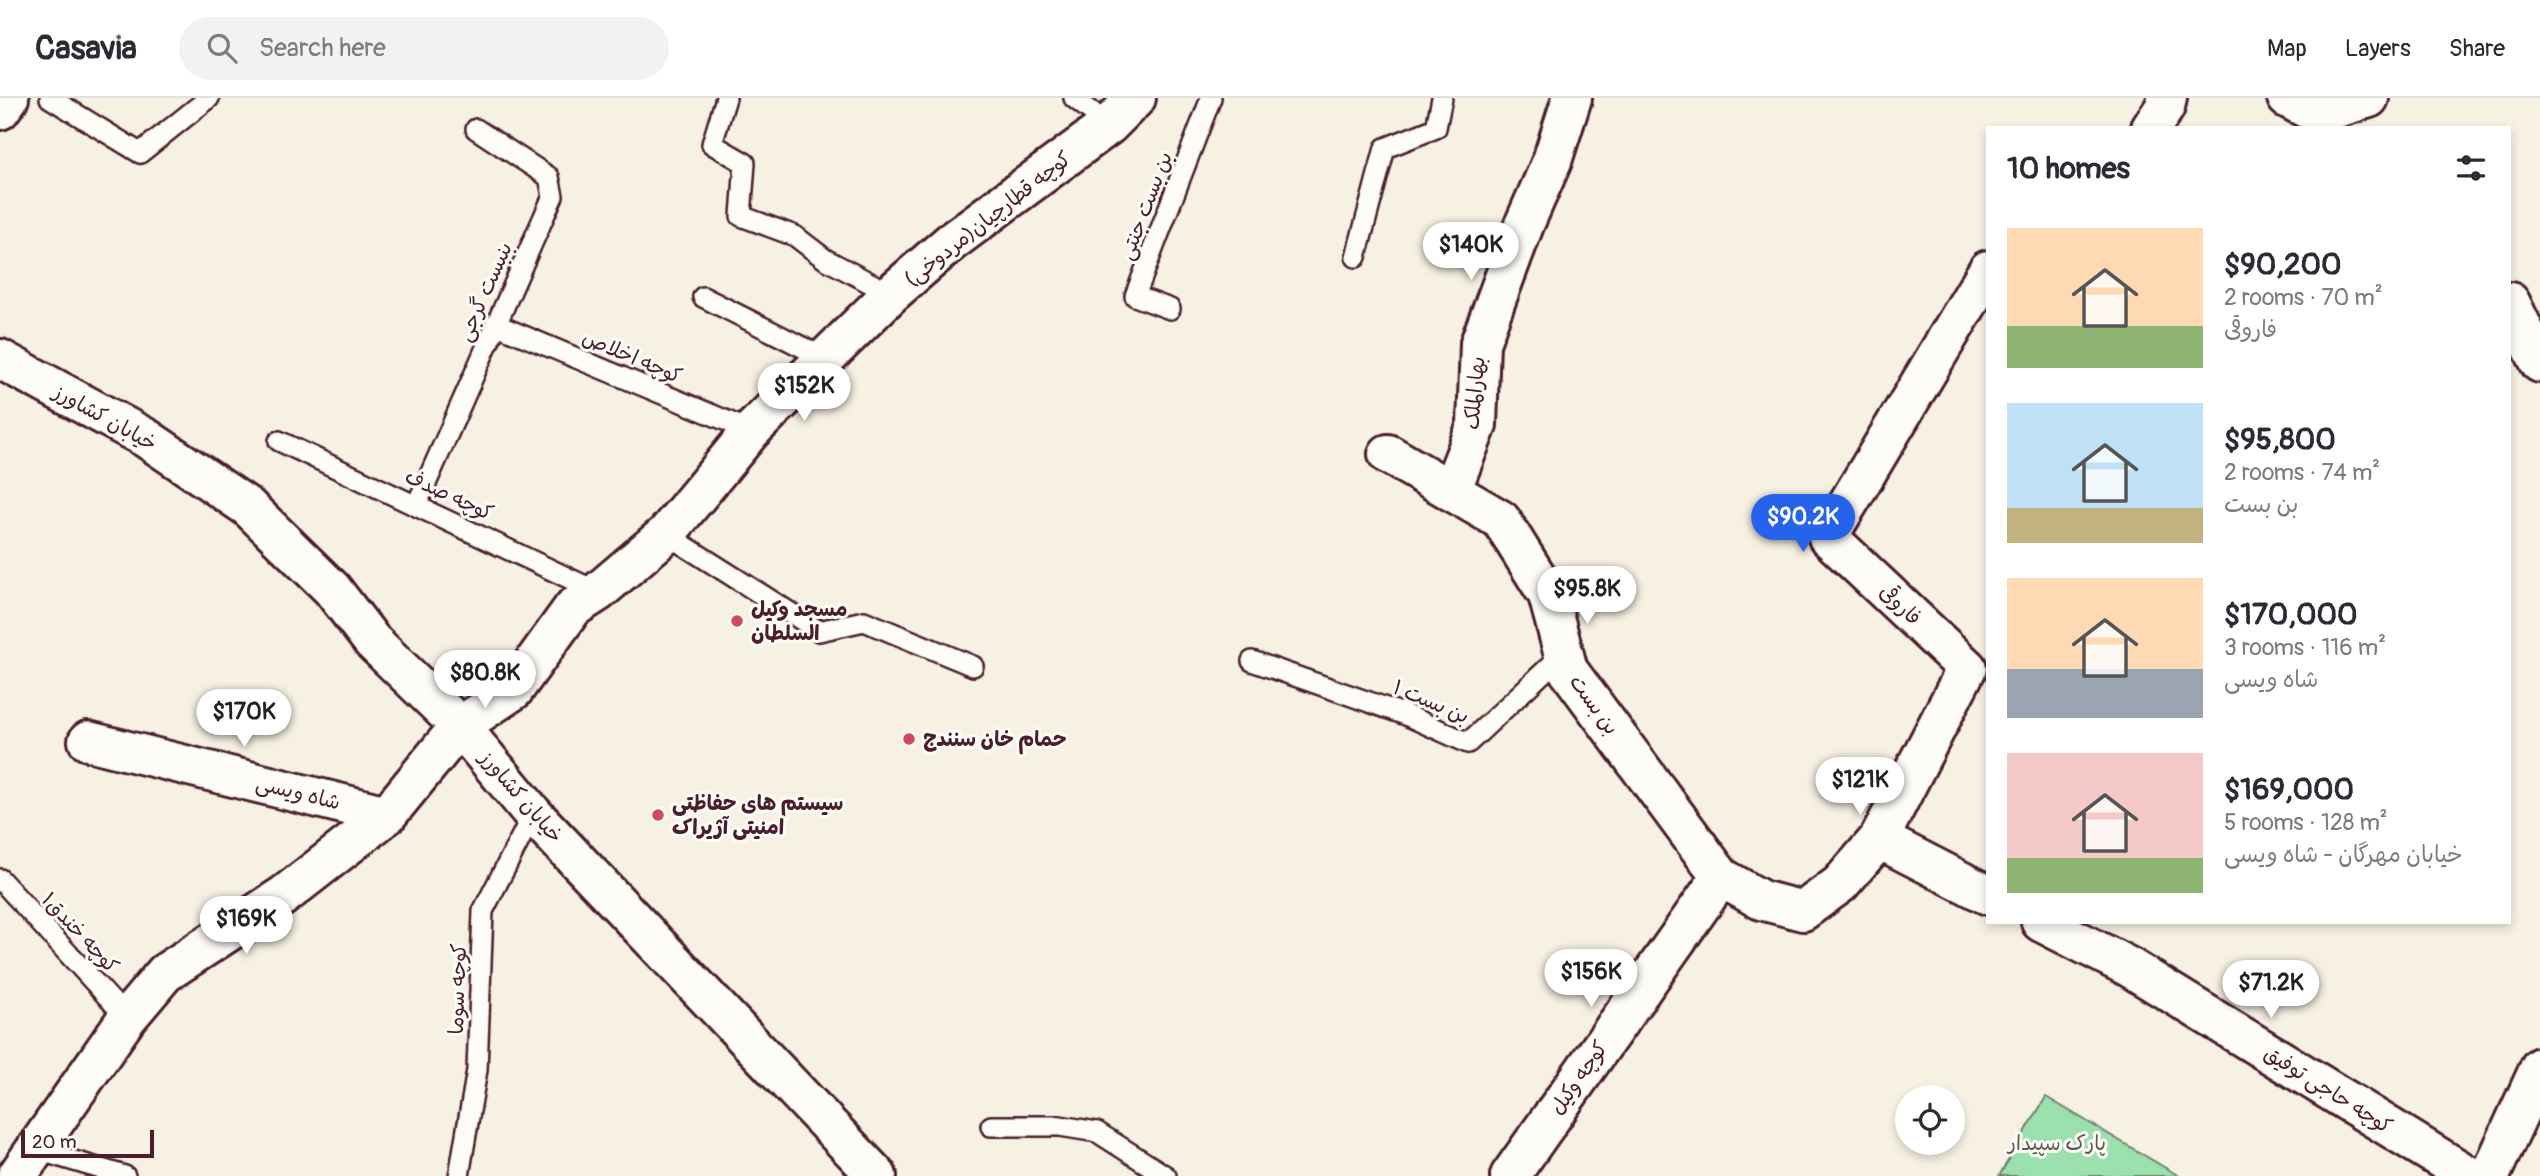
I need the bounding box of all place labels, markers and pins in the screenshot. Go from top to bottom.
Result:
pin: $140K [1422,222,1520,282]
pin: $152K [755,364,853,423]
pin: $90.2K [1746,494,1860,554]
pin: $95.8K [1530,566,1644,626]
place label: مسجد وکیل السلطان [751,596,848,647]
marker: مسجد وکیل السلطان [729,613,745,629]
pin: $80.8K [428,650,542,710]
pin: $170K [195,690,293,749]
place label: حمام خان سنندج [923,726,1067,755]
marker: حمام خان سنندج [901,731,917,747]
pin: $121K [1811,758,1909,817]
place label: سیستم های حفاظتی امنیتی آژیراک [672,790,843,841]
marker: سیستم های حفاظتی امنیتی آژیراک [650,807,666,823]
pin: $169K [197,896,295,956]
pin: $156K [1542,950,1640,1009]
pin: $71.2K [2214,960,2328,1020]

